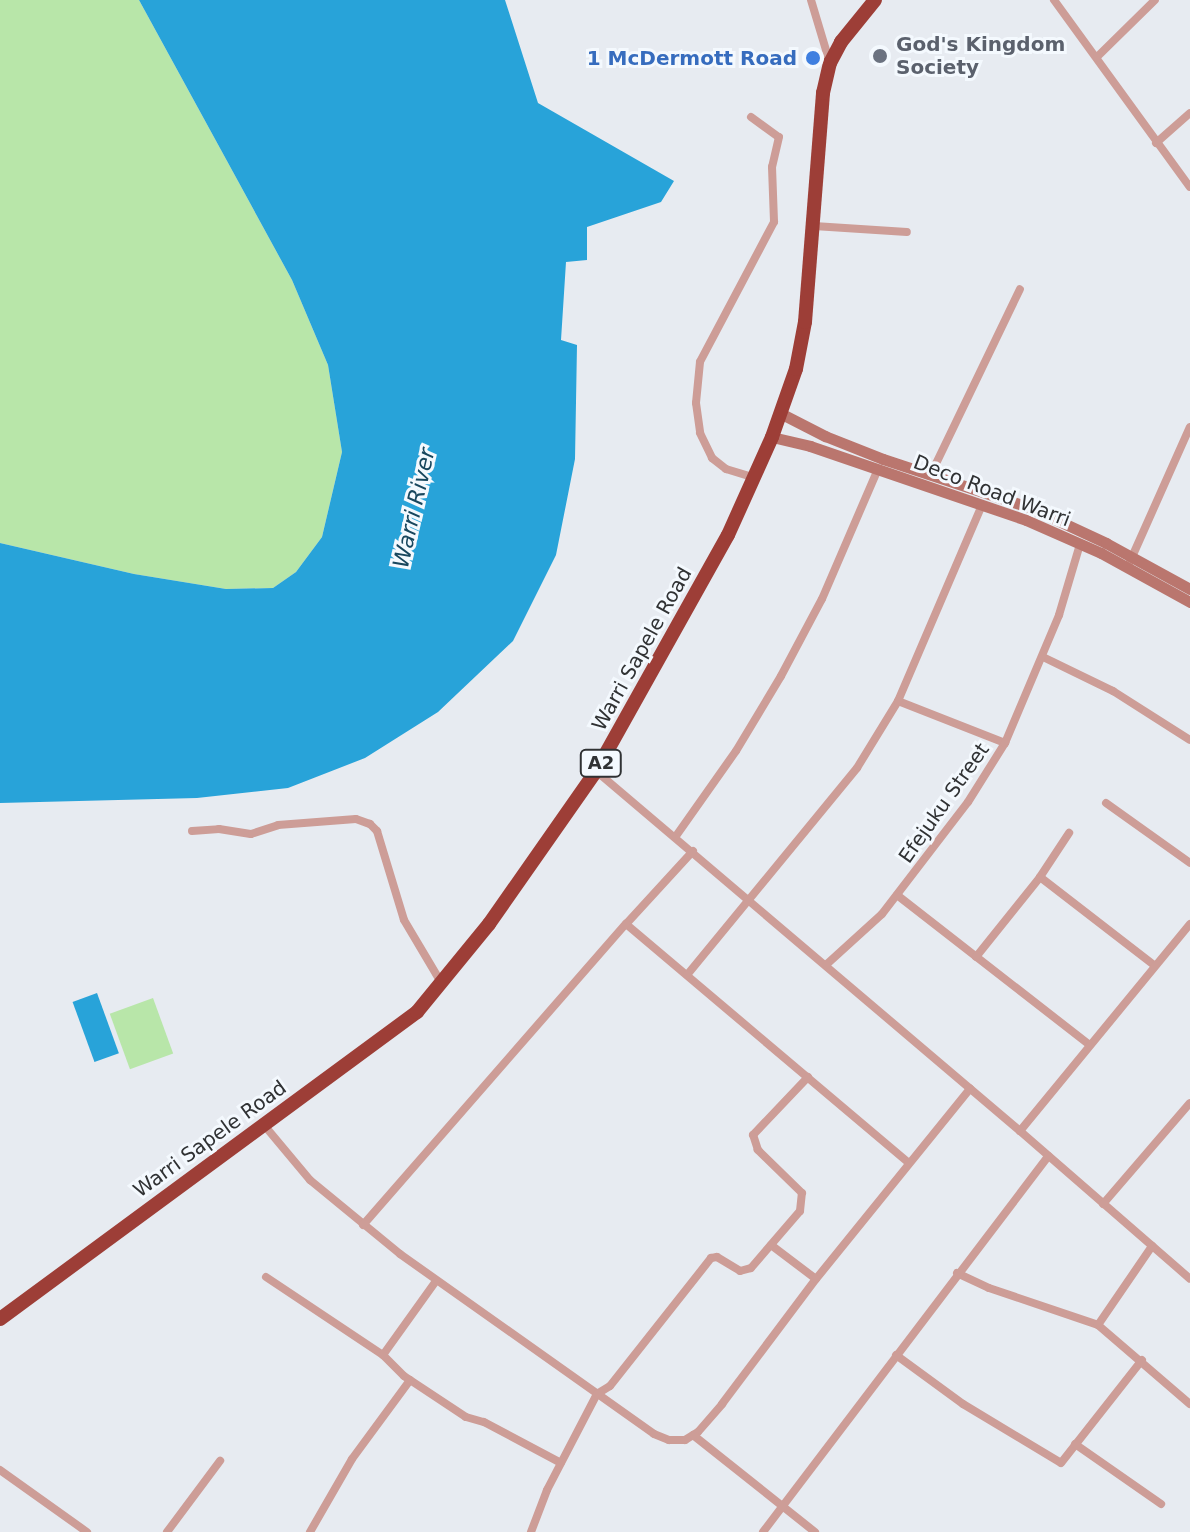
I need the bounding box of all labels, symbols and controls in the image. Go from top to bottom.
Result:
place label: God's Kingdom Society [896,32,1065,79]
place label: 1 McDermott Road [587,46,797,70]
marker: God's Kingdom Society [871,47,889,65]
marker: 1 McDermott Road [804,49,822,67]
water label: Warri River [387,445,441,571]
street label: Deco Road Warri [910,450,1074,532]
street label: Warri Sapele Road [587,563,697,735]
street label: Efejuku Street [894,738,994,868]
road number: A2 [579,749,623,777]
street label: Warri Sapele Road [129,1075,291,1203]

